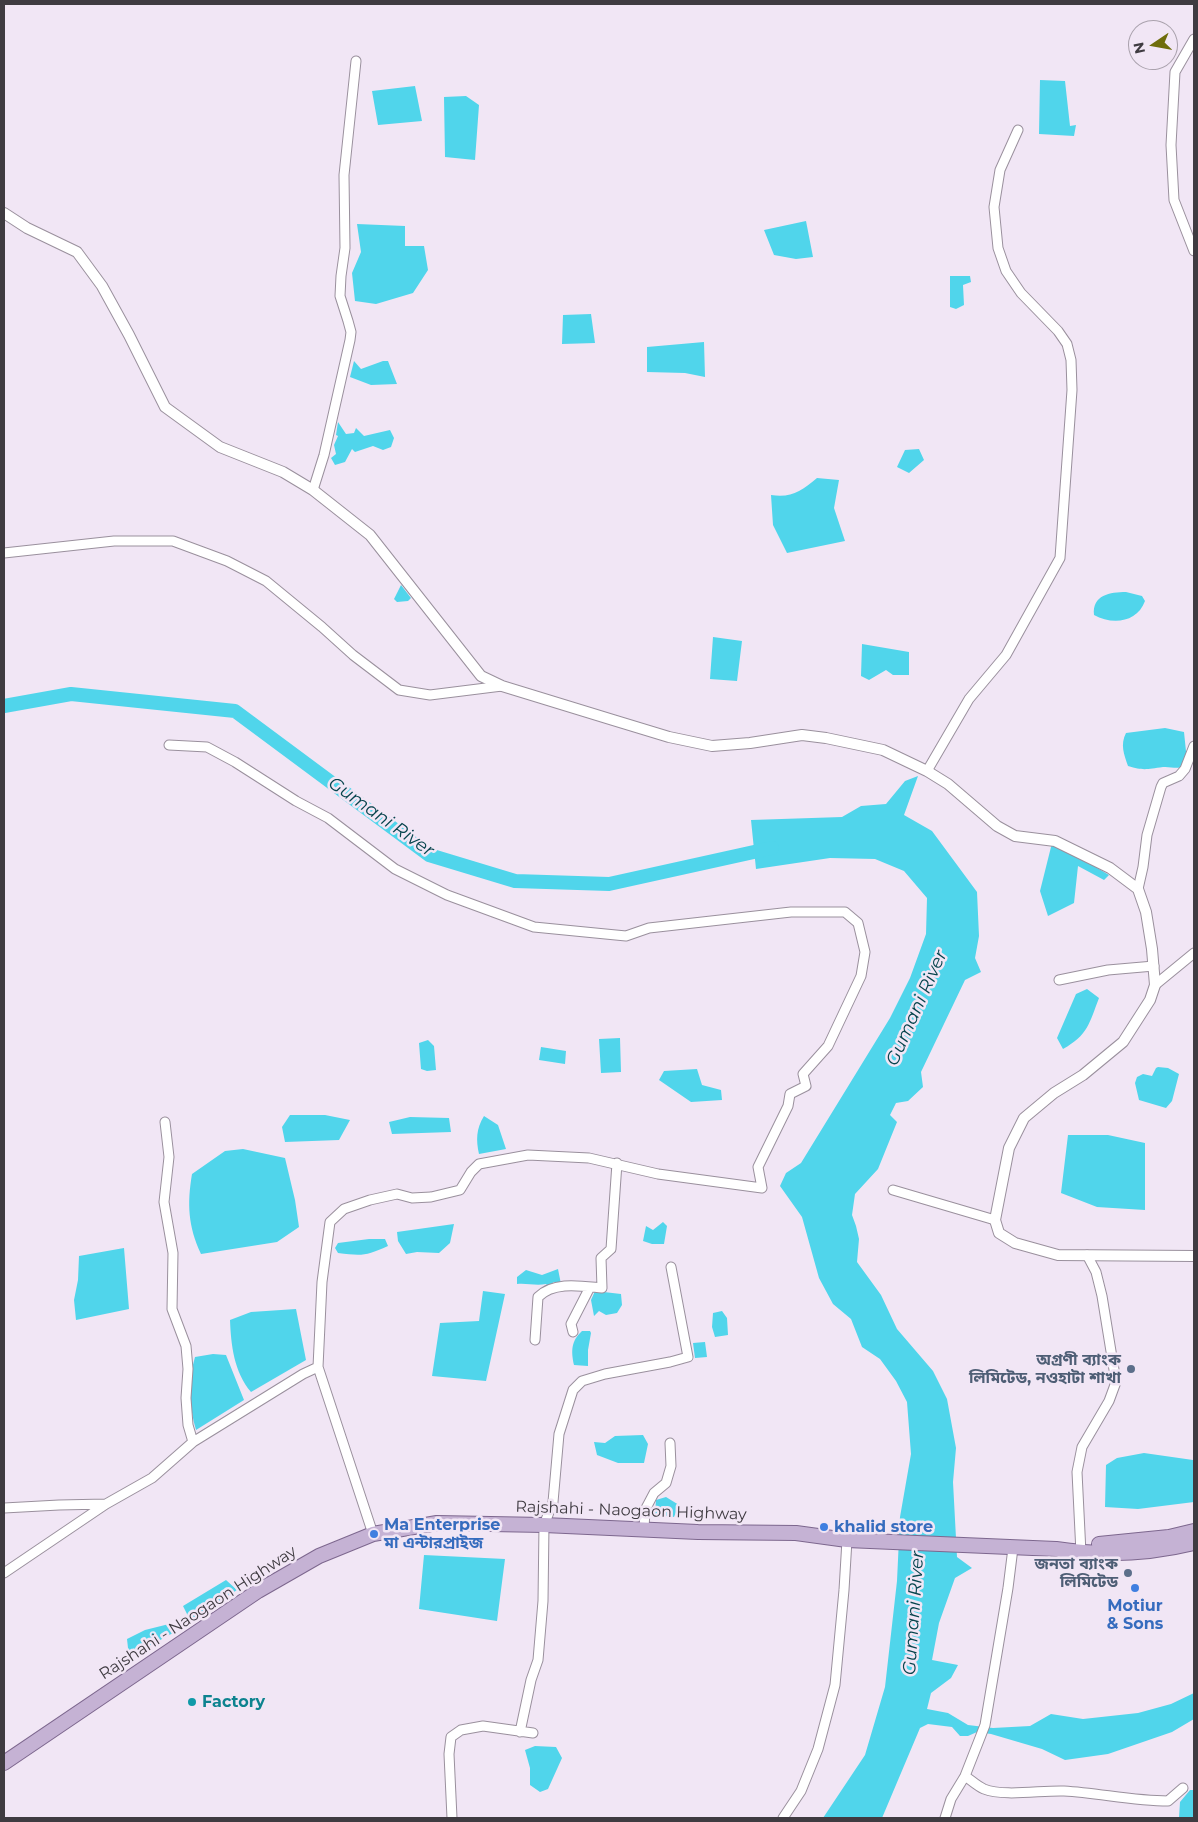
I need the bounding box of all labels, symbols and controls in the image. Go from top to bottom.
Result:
north arrow [1128,20,1178,70]
text: N [1129,41,1149,55]
water label: Gumani River [324,772,438,862]
water label: Gumani River [882,947,952,1069]
place label: অগ্রণী ব্যাংক লিমিটেড, নওহাটা শাখা [969,1350,1121,1388]
marker: অগ্রণী ব্যাংক লিমিটেড, নওহাটা শাখা [1125,1363,1137,1375]
street label: Rajshahi - Naogaon Highway [515,1497,747,1525]
place label: Ma Enterprise মা এন্টারপ্রাইজ [384,1515,500,1553]
place label: khalid store [834,1517,933,1537]
marker: khalid store [818,1521,830,1533]
marker: Ma Enterprise মা এন্টারপ্রাইজ [368,1528,380,1540]
street label: Rajshahi - Naogaon Highway [96,1542,300,1684]
water label: Gumani River [899,1550,929,1676]
place label: জনতা ব্যাংক লিমিটেড [1034,1554,1118,1592]
marker: জনতা ব্যাংক লিমিটেড [1122,1567,1134,1579]
marker: Motiur & Sons [1129,1582,1141,1594]
place label: Motiur & Sons [1107,1596,1163,1634]
place label: Factory [202,1692,265,1712]
marker: Factory [186,1696,198,1708]

